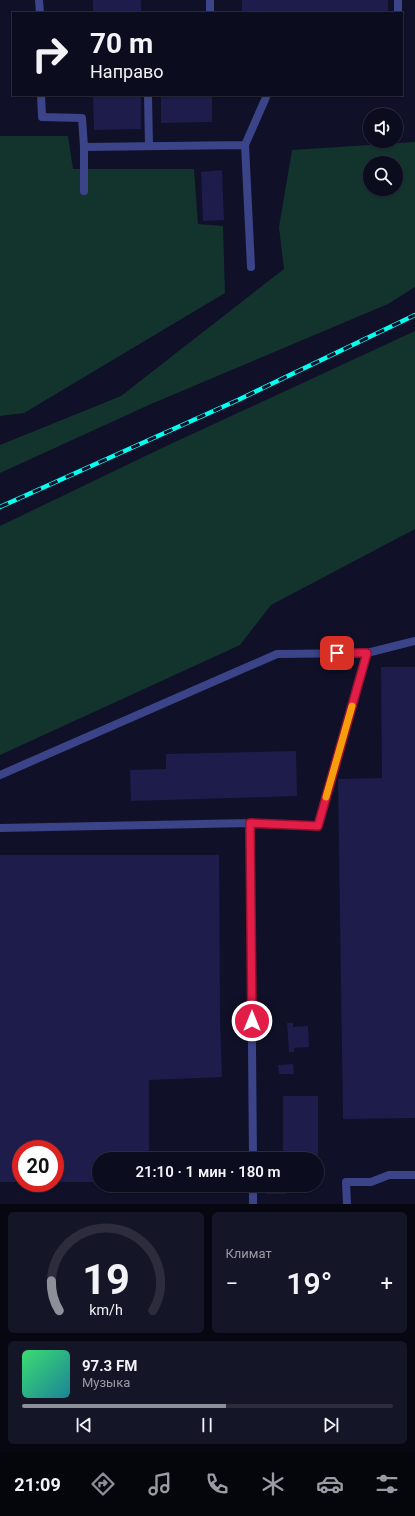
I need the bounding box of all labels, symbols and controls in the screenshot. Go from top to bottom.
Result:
text: 70 m [90,27,153,60]
icon: right [24,28,76,80]
text: Направо [90,61,163,82]
map controls [363,108,403,196]
button: sound [363,108,403,148]
button: search [363,156,403,196]
pin [320,636,354,670]
icon: arrive [326,642,348,664]
position arrow [231,1000,273,1042]
speed limit sign: 20 [12,1140,64,1192]
text: 21:10 · 1 мин · 180 m [135,1163,281,1181]
text: Климат [226,1246,272,1261]
text: 19 [82,1254,130,1303]
text: 19° [286,1266,332,1301]
text: − [226,1271,238,1296]
text: + [381,1271,393,1296]
text: km/h [89,1301,123,1317]
text: 97.3 FM [82,1357,137,1375]
text: Музыка [82,1375,130,1390]
icon: previous [73,1414,95,1436]
icon: pause [196,1414,218,1436]
icon: next [320,1414,342,1436]
icon: directions [89,1470,117,1498]
icon: music [146,1470,174,1498]
icon: phone [203,1470,231,1498]
icon: climate [259,1470,287,1498]
icon: car [316,1470,344,1498]
icon: filters [373,1470,401,1498]
text: 21:09 [14,1474,61,1495]

